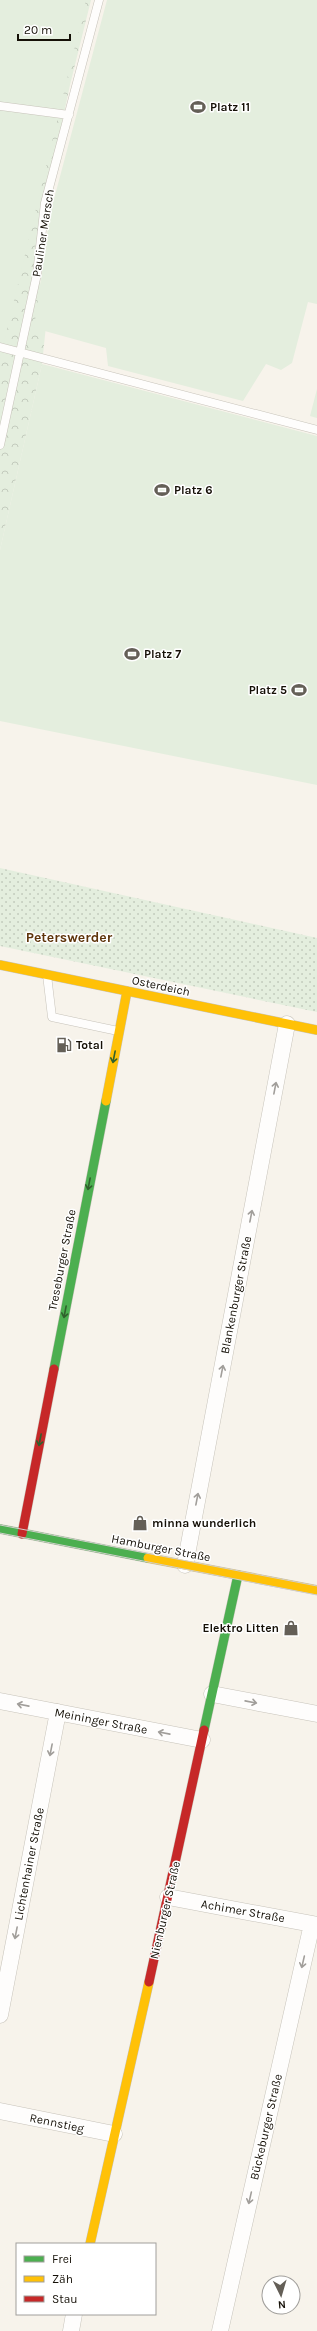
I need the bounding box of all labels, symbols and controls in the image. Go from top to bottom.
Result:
scale bar [18,16,70,42]
text: 20 m [24,23,52,37]
sports icon: Platz 11 [189,98,207,116]
place label: Platz 11 [210,100,250,114]
street label: Pauliner Marsch [29,188,57,278]
sports icon: Platz 6 [153,481,171,499]
place label: Platz 6 [174,483,213,497]
sports icon: Platz 7 [123,645,141,663]
place label: Platz 7 [144,647,181,661]
sports icon: Platz 5 [290,681,308,699]
place label: Platz 5 [249,683,287,697]
district label: Peterswerder [26,929,113,946]
street label: Osterdeich [131,973,191,999]
fuel station icon: Total [55,1036,73,1054]
place label: Total [76,1038,104,1052]
one-way arrow [109,1050,117,1063]
one-way arrow [272,1082,280,1095]
one-way arrow [85,1178,93,1191]
street label: Treseburger Straße [45,1208,79,1312]
one-way arrow [247,1210,255,1223]
street label: Blankenburger Straße [218,1235,254,1355]
one-way arrow [60,1305,68,1318]
one-way arrow [218,1365,226,1378]
one-way arrow [36,1433,44,1446]
one-way arrow [194,1493,202,1506]
shop icon: minna wunderlich [131,1514,149,1532]
place label: minna wunderlich [152,1516,256,1530]
street label: Hamburger Straße [110,1532,212,1564]
shop icon: Elektro Litten [282,1619,300,1637]
place label: Elektro Litten [202,1621,279,1635]
one-way arrow [244,1698,257,1706]
one-way arrow [17,1701,30,1709]
street label: Meininger Straße [53,1705,149,1737]
one-way arrow [158,1728,171,1736]
one-way arrow [46,1744,54,1757]
street label: Lichtenhainer Straße [11,1806,47,1922]
street label: Nienburger Straße [147,1860,183,1960]
street label: Achimer Straße [200,1897,286,1925]
one-way arrow [11,1926,19,1939]
one-way arrow [299,1955,307,1968]
street label: Bückeburger Straße [247,2072,285,2182]
street label: Rennstieg [28,2110,86,2136]
one-way arrow [245,2191,253,2204]
legend [16,2243,156,2315]
text: Frei [52,2252,72,2266]
text: Zäh [52,2272,73,2286]
north arrow [261,2275,301,2315]
text: Stau [52,2292,78,2306]
text: N [277,2298,286,2311]

